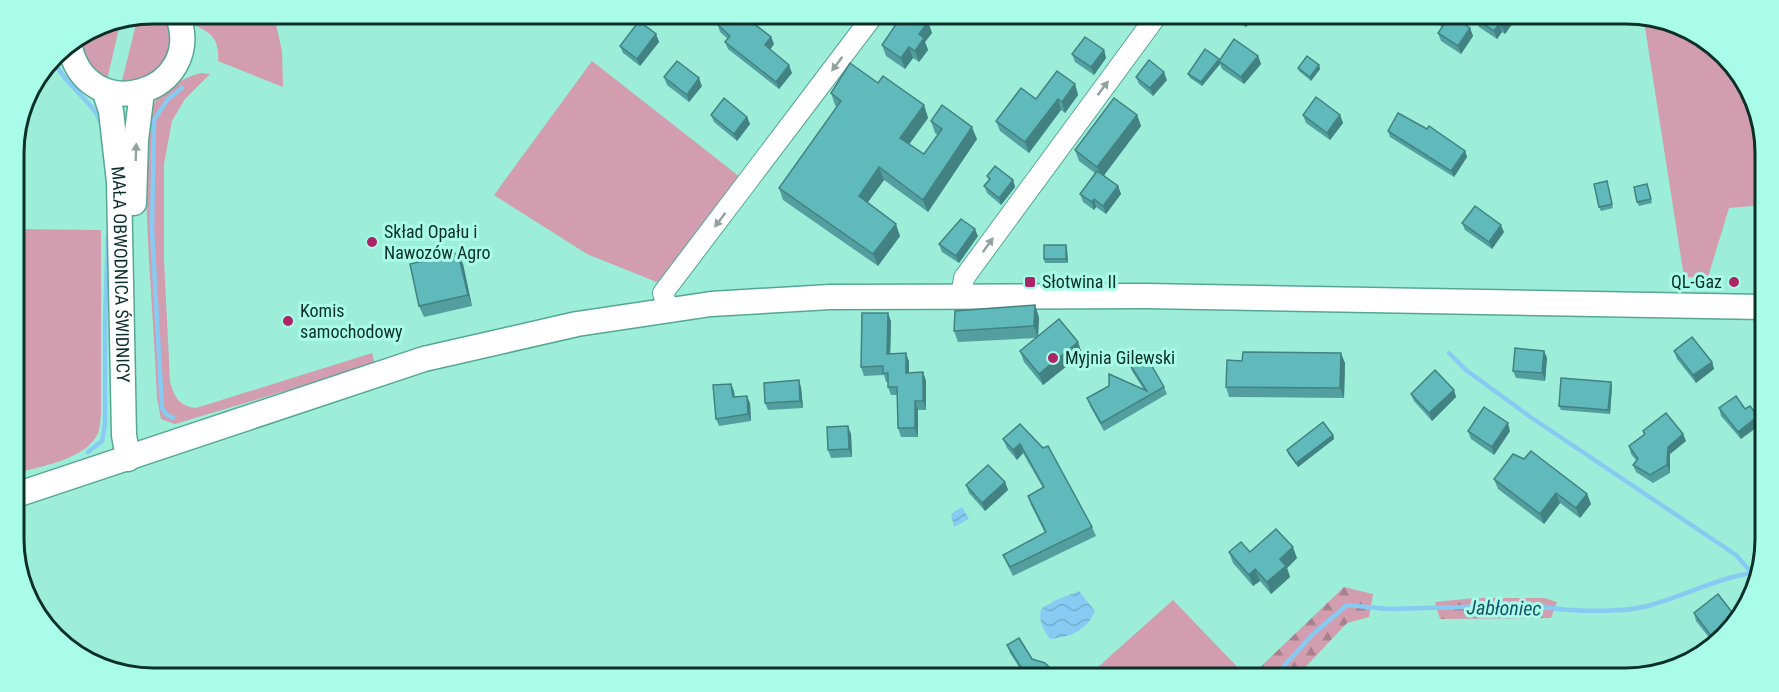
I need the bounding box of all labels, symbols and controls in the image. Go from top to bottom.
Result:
one-way arrow [831,56,844,72]
one-way arrow [1097,80,1109,96]
one-way arrow [131,142,141,161]
street label: MAŁA OBWODNICA ŚWIDNICY [107,165,134,383]
one-way arrow [714,212,727,228]
place label: Skład Opału i Nawozów Agro [384,221,491,263]
marker: Skład Opału i Nawozów Agro [365,235,379,249]
one-way arrow [981,238,993,253]
place label: Słotwina II [1042,271,1117,292]
place label: QL-Gaz [1671,271,1722,292]
marker: Słotwina II [1023,275,1037,289]
marker: QL-Gaz [1727,275,1741,289]
place label: Komis samochodowy [300,300,403,342]
marker: Komis samochodowy [281,314,295,328]
place label: Myjnia Gilewski [1065,347,1175,368]
marker: Myjnia Gilewski [1046,351,1060,365]
water label: Jabłoniec [1466,595,1542,621]

